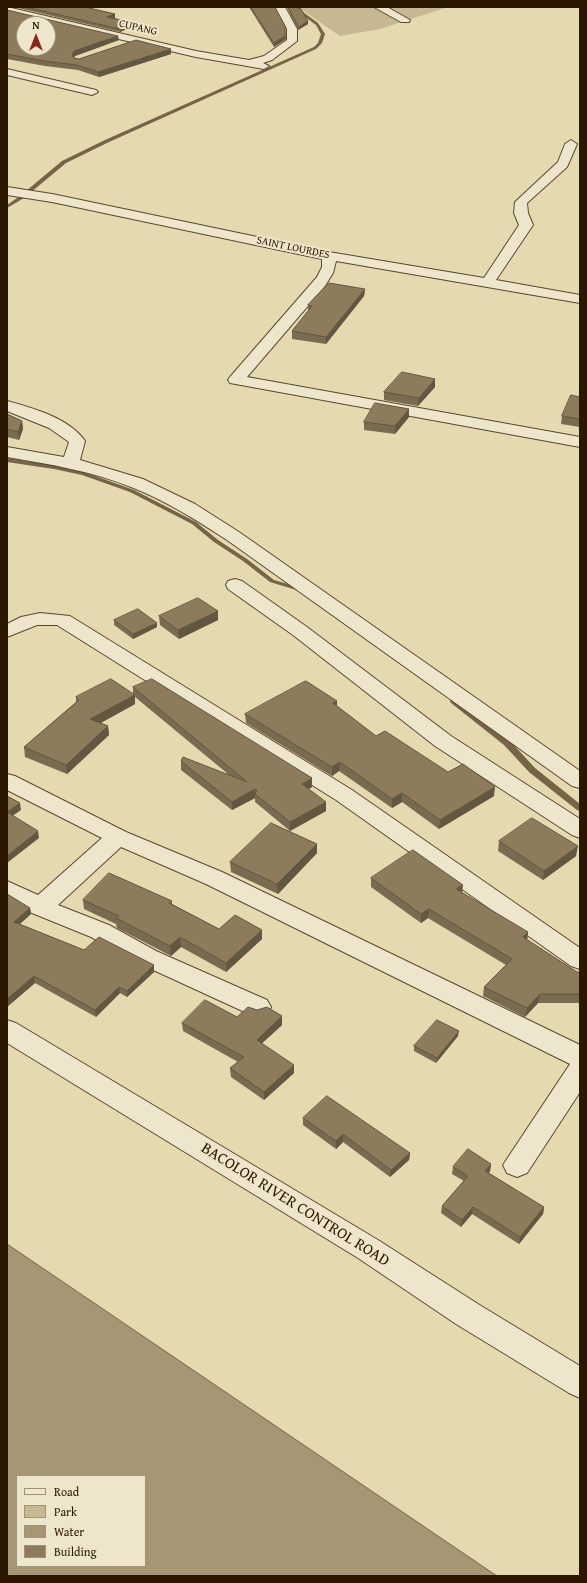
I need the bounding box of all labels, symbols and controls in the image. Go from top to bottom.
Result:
north arrow [16,16,56,56]
text: N [32,17,40,33]
street label: CUPANG [118,17,158,39]
street label: SAINT LOURDES [255,234,331,262]
street label: BACOLOR RIVER CONTROL ROAD [197,1139,393,1271]
legend [16,1475,146,1567]
text: Road [54,1483,79,1500]
text: Park [54,1503,77,1520]
text: Water [54,1523,84,1540]
text: Building [54,1543,97,1560]

